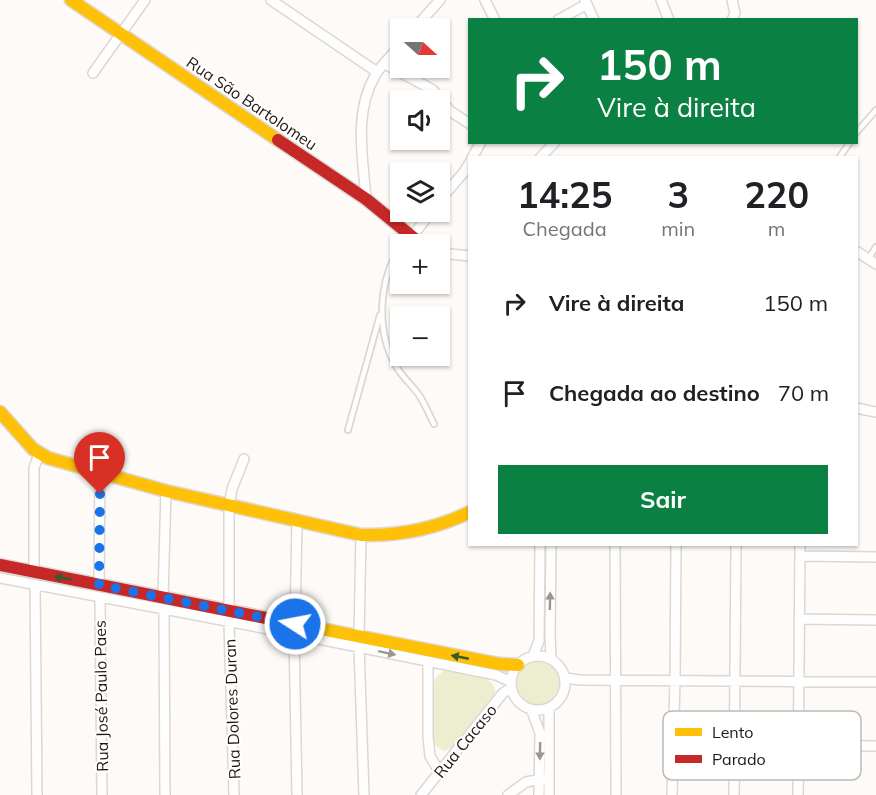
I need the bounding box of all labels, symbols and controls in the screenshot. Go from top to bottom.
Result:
north arrow [390,18,450,78]
map controls [390,18,450,366]
text: 150 m [597,38,722,91]
icon: right [498,42,576,120]
street label: Rua São Bartolomeu [183,52,321,154]
button: sound [390,90,450,150]
text: Vire à direita [597,90,756,124]
button: layers [390,162,450,222]
text: 14:25 [517,172,612,217]
text: 3 [667,172,689,217]
text: 220 [744,172,809,217]
text: Chegada [522,216,607,241]
text: min [661,216,695,241]
text: m [768,216,785,241]
button: + [390,234,450,294]
icon: right [498,287,531,320]
text: Vire à direita [549,289,684,317]
text: 150 m [763,289,828,317]
button: − [390,306,450,366]
icon: arrive [498,377,531,410]
text: Chegada ao destino [549,379,760,407]
text: 70 m [778,379,829,407]
pin [74,432,125,494]
icon: arrive [83,441,116,474]
button: Sair [498,465,828,534]
one-way arrow [54,572,72,582]
position arrow [263,592,327,656]
one-way arrow [545,592,555,611]
street label: Rua José Paulo Paes [90,620,112,772]
street label: Rua Dolores Duran [220,638,244,780]
one-way arrow [378,649,397,658]
one-way arrow [450,652,469,661]
street label: Rua Cacaso [429,700,501,782]
legend [663,711,861,780]
text: Lento [712,722,753,742]
one-way arrow [535,742,545,761]
text: Parado [712,749,766,769]

